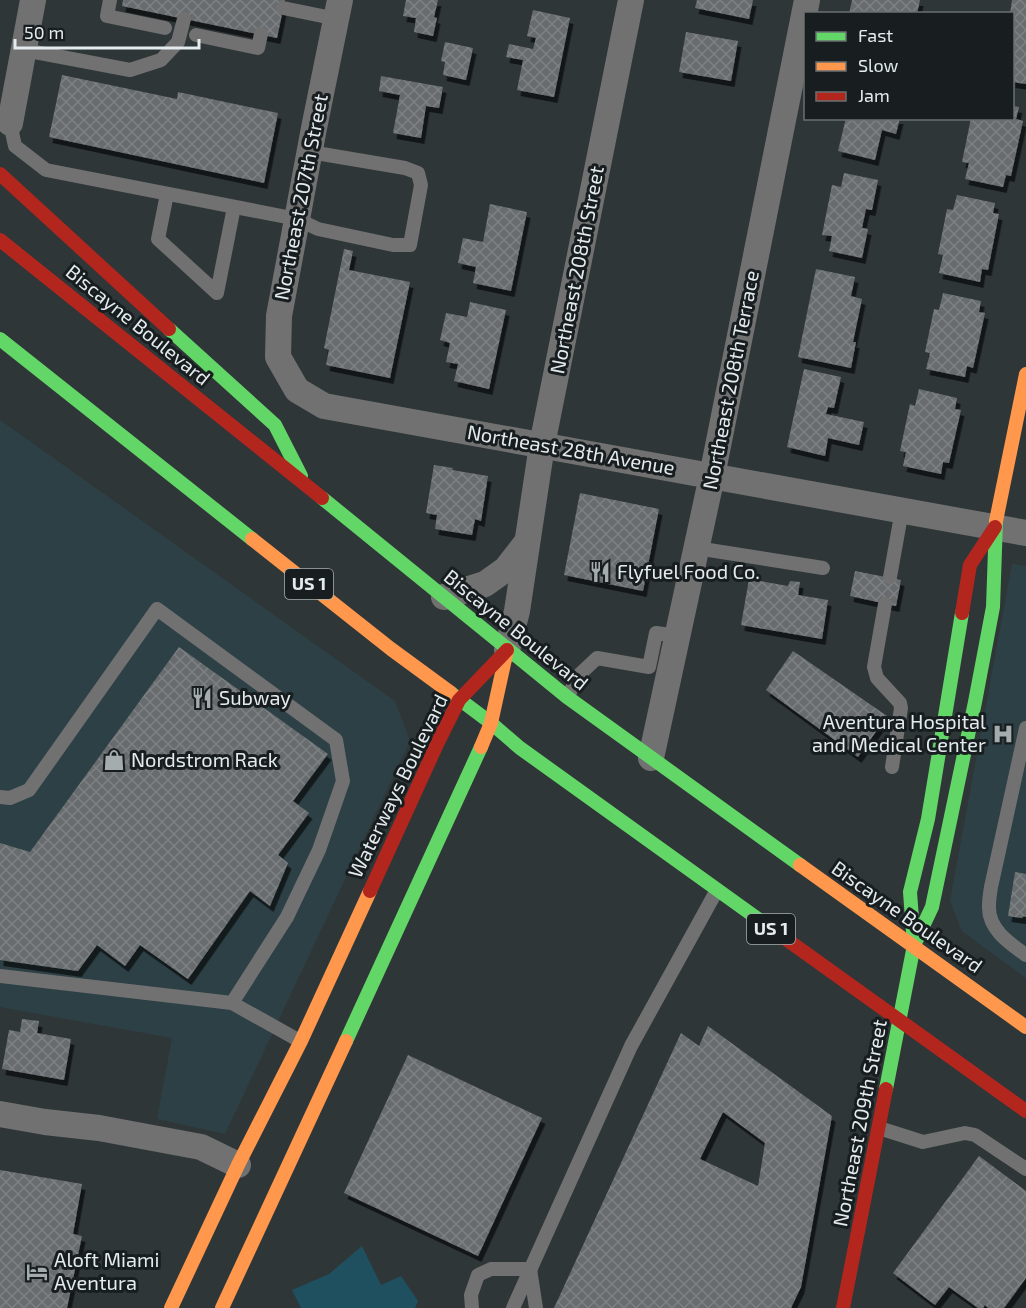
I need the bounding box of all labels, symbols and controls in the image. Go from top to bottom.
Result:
scale bar [15,12,200,50]
legend [804,12,1014,120]
text: 50 m [24,21,64,43]
text: Fast [858,24,893,46]
text: Slow [858,54,899,76]
text: Jam [858,84,890,106]
street label: Northeast 207th Street [268,91,332,302]
street label: Northeast 208th Street [544,163,608,376]
street label: Biscayne Boulevard [62,259,215,390]
street label: Northeast 208th Terrace [697,268,763,491]
street label: Northeast 28th Avenue [466,419,677,479]
place label: Flyfuel Food Co. [617,559,760,583]
restaurant icon: Flyfuel Food Co. [588,560,612,584]
street label: Biscayne Boulevard [440,564,593,695]
road number: US 1 [285,569,333,599]
place label: Subway [219,685,291,709]
restaurant icon: Subway [190,686,214,710]
street label: Waterways Boulevard [342,690,452,881]
place label: Aventura Hospital and Medical Center [812,709,986,756]
hospital icon: Aventura Hospital and Medical Center [991,722,1015,746]
place label: Nordstrom Rack [131,747,278,771]
shop icon: Nordstrom Rack [102,748,126,772]
street label: Biscayne Boulevard [828,855,987,977]
road number: US 1 [747,914,795,944]
street label: Northeast 209th Street [827,1017,891,1229]
place label: Aloft Miami Aventura [54,1247,159,1294]
hotel icon: Aloft Miami Aventura [25,1260,49,1284]

